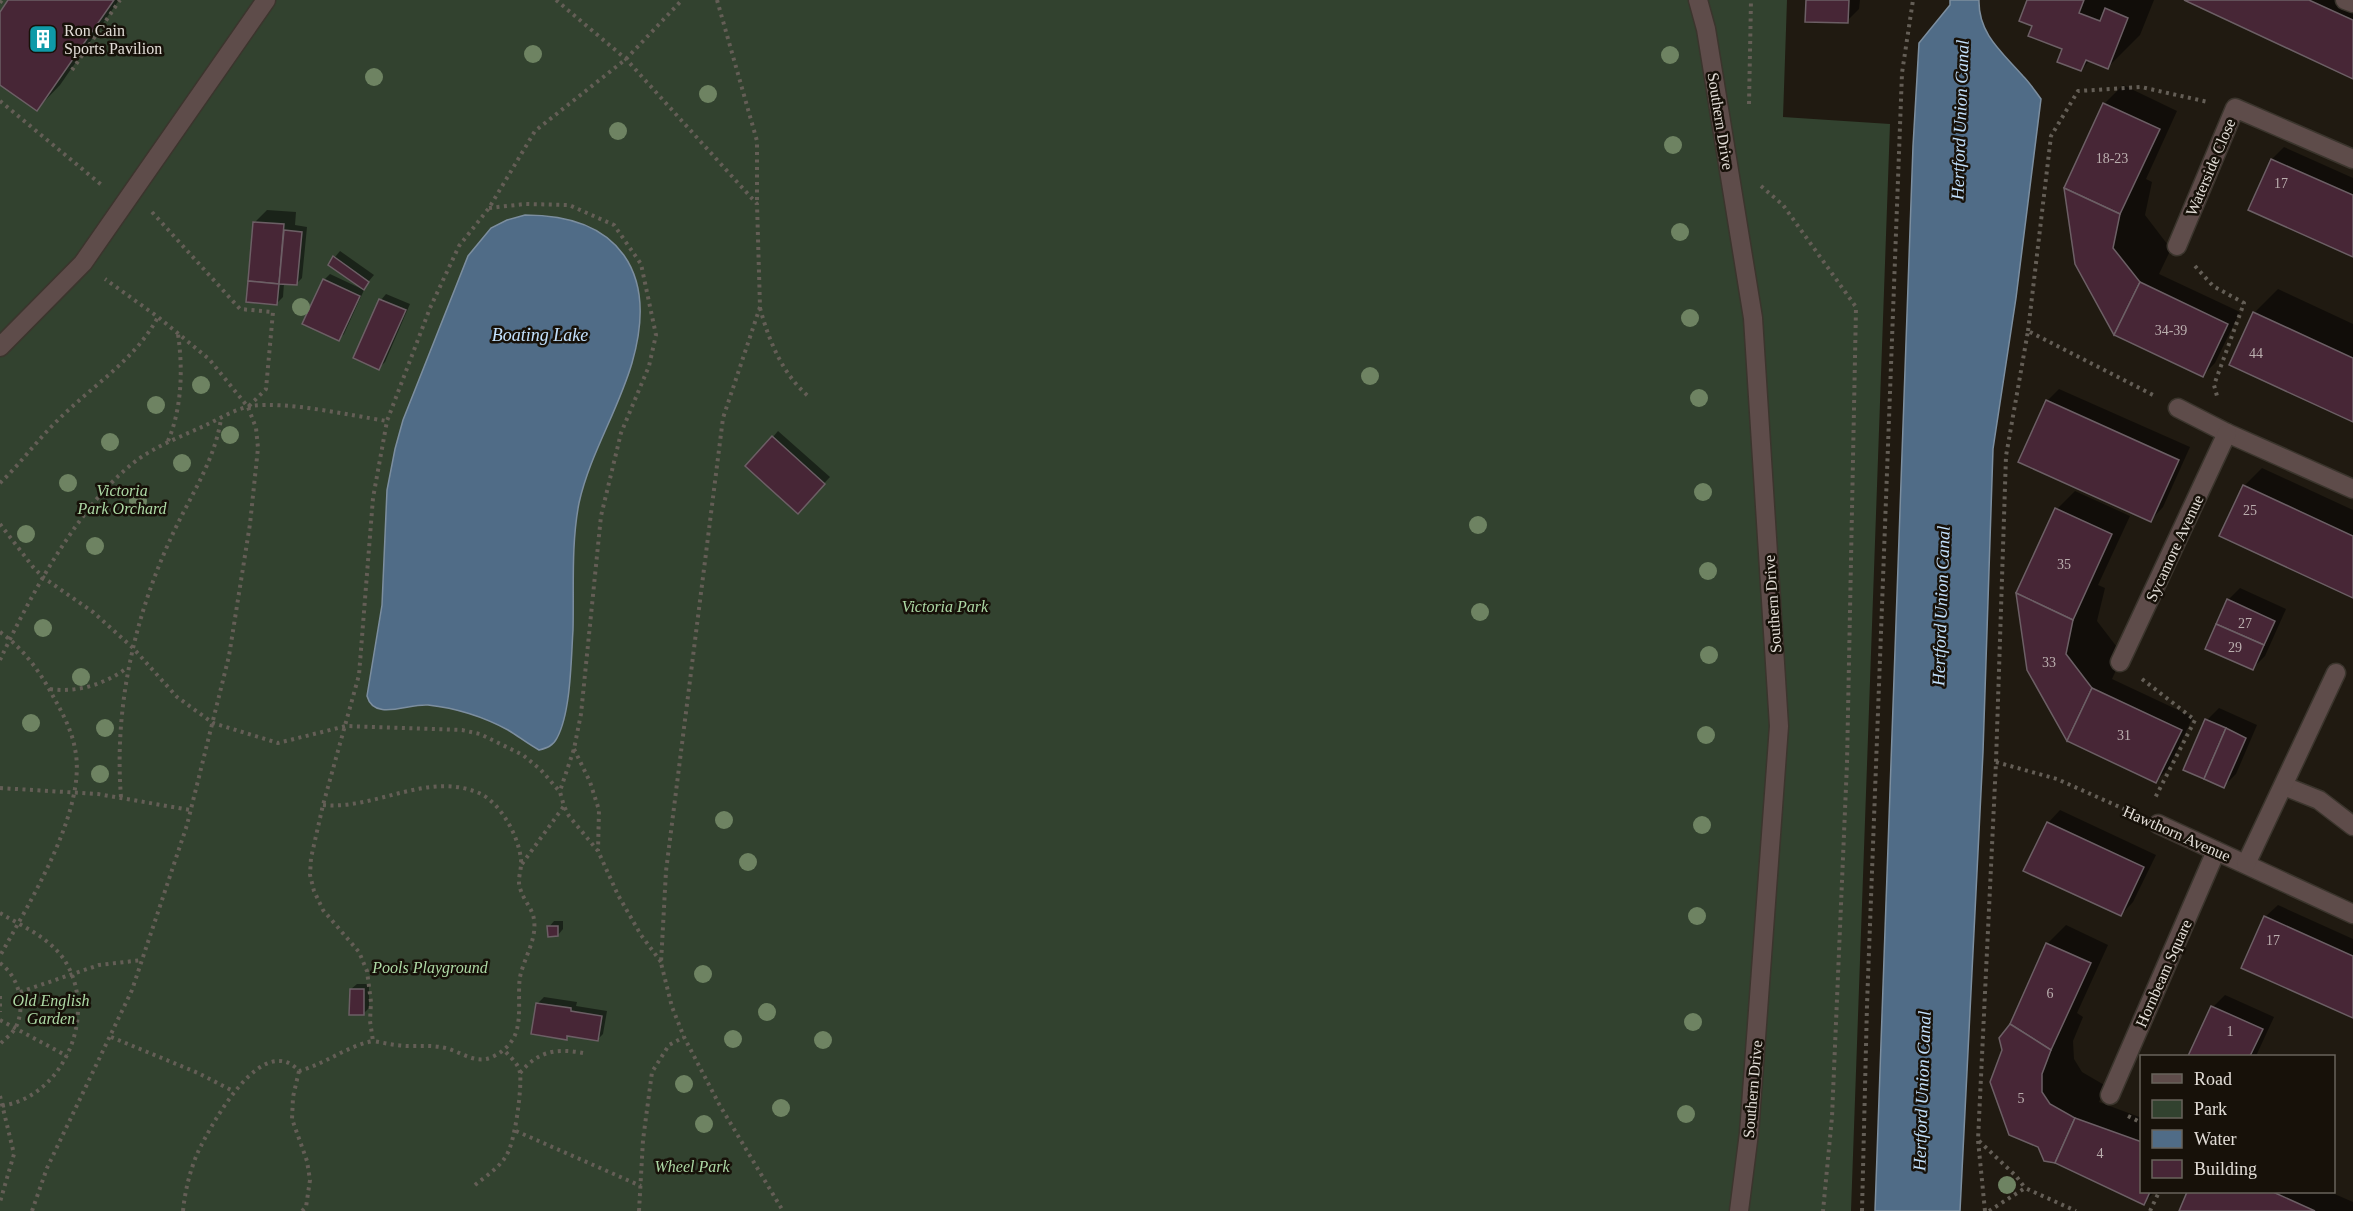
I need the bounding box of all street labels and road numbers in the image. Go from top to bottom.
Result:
street label: Southern Drive [1704,71,1737,171]
street label: Waterside Close [2182,116,2239,218]
street label: Sycamore Avenue [2142,492,2208,605]
street label: Southern Drive [1761,554,1784,654]
street label: Hawthorn Avenue [2121,802,2233,865]
street label: Hornbeam Square [2132,917,2196,1030]
street label: Southern Drive [1740,1039,1765,1139]

